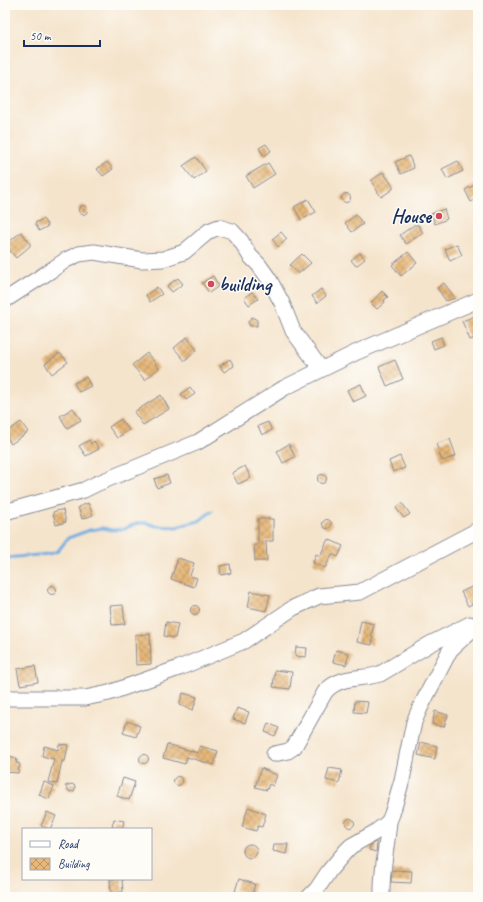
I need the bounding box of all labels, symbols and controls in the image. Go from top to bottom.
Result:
scale bar [24,22,100,48]
text: 50 m [30,28,52,44]
place label: House [391,204,432,229]
marker: House [434,211,444,221]
place label: building [219,272,273,297]
marker: building [206,279,216,289]
legend [22,828,152,880]
text: Road [58,836,80,852]
text: Building [58,856,90,872]

